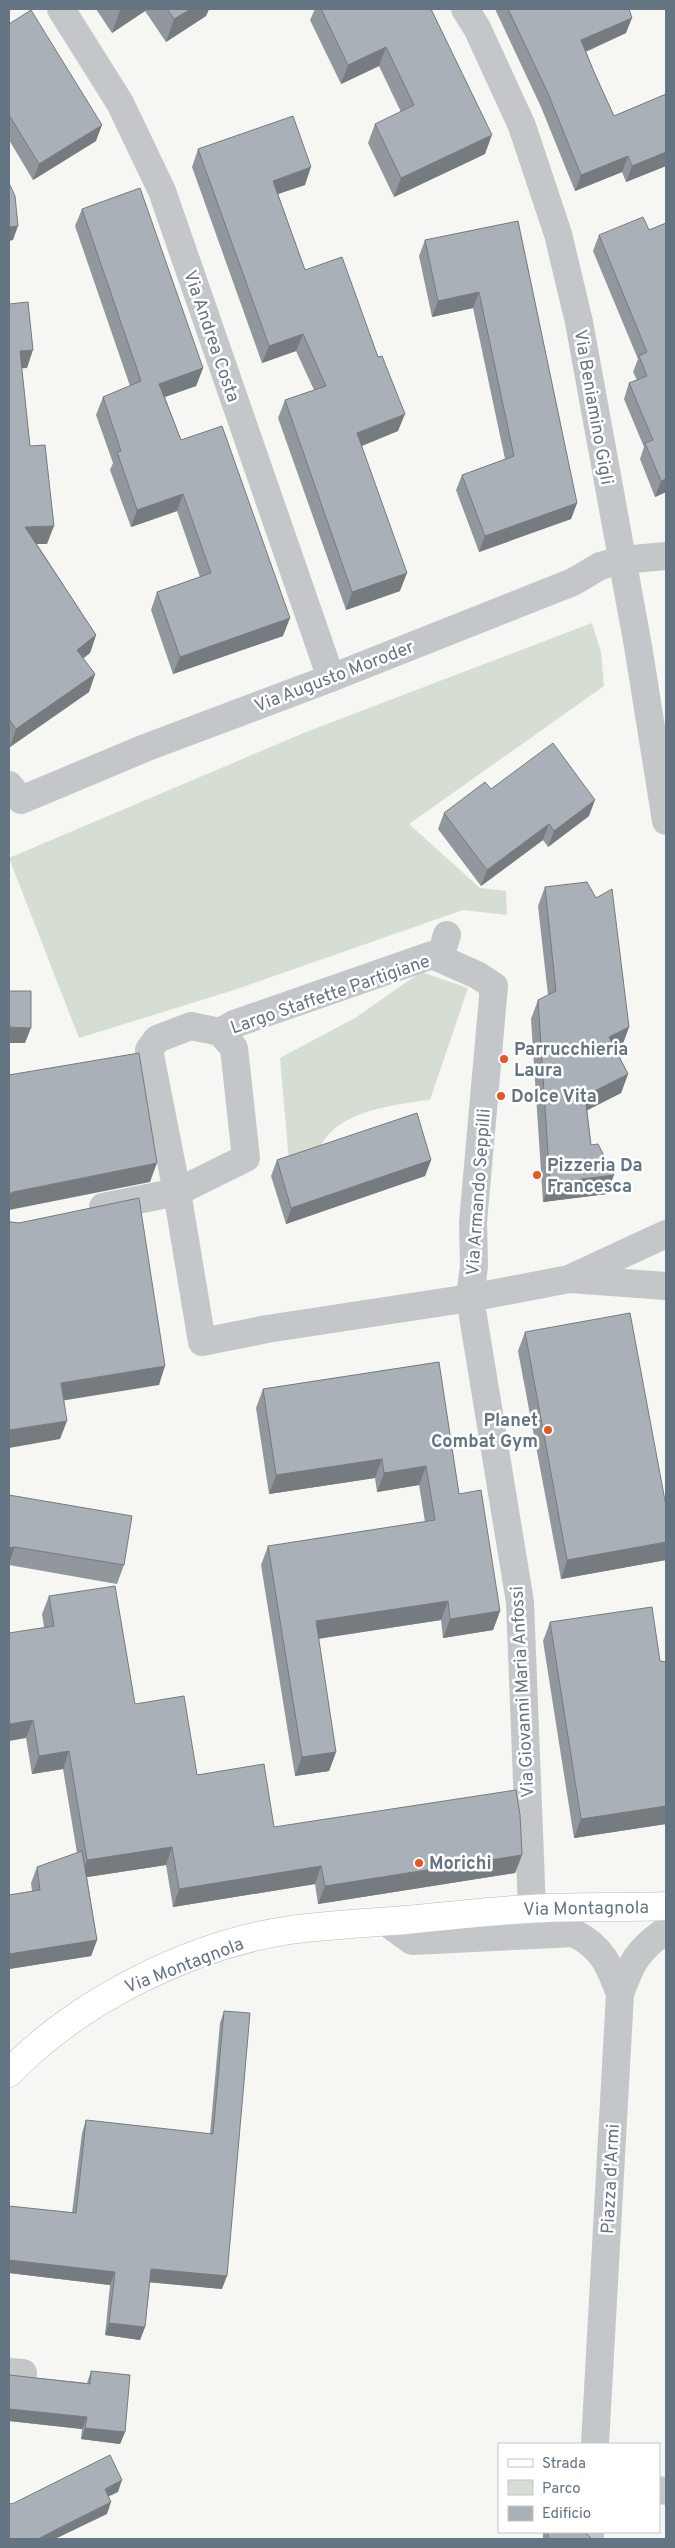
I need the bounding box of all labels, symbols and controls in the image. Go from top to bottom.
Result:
street label: Via Andrea Costa [177,268,244,405]
street label: Via Beniamino Gigli [568,328,617,487]
street label: Via Augusto Moroder [251,636,418,718]
street label: Largo Staffette Partigiane [228,950,433,1040]
place label: Parrucchieria Laura [514,1039,628,1083]
marker: Parrucchieria Laura [498,1053,510,1065]
place label: Dolce Vita [511,1086,597,1109]
marker: Dolce Vita [495,1090,507,1102]
street label: Via Armando Seppilli [462,1108,497,1276]
place label: Pizzeria Da Francesca [547,1155,643,1199]
marker: Pizzeria Da Francesca [531,1169,543,1181]
place label: Planet Combat Gym [431,1410,538,1454]
marker: Planet Combat Gym [542,1424,554,1436]
street label: Via Giovanni Maria Anfossi [506,1585,541,1798]
place label: Morichi [429,1853,492,1876]
marker: Morichi [413,1857,425,1869]
street label: Via Montagnola [523,1897,649,1922]
street label: Via Montagnola [122,1933,247,2000]
street label: Piazza d'Armi [597,2123,626,2235]
legend [498,2443,660,2533]
text: Strada [542,2455,586,2474]
text: Parco [542,2480,581,2499]
text: Edificio [542,2505,591,2524]

